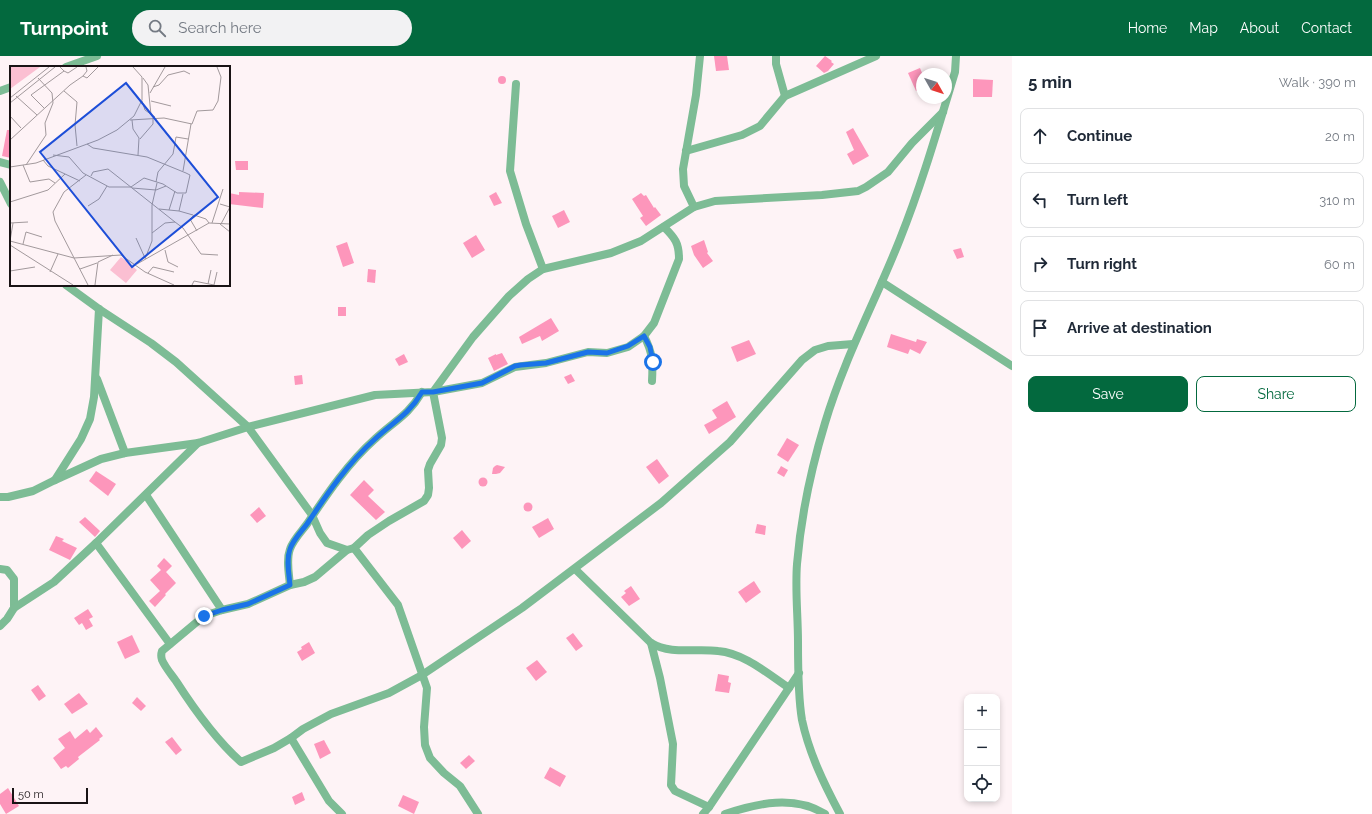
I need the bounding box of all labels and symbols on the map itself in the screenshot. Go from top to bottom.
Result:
inset map [10,66,230,286]
north arrow [916,68,952,104]
route start [644,353,662,371]
route end [195,607,213,625]
scale bar [12,786,88,805]

